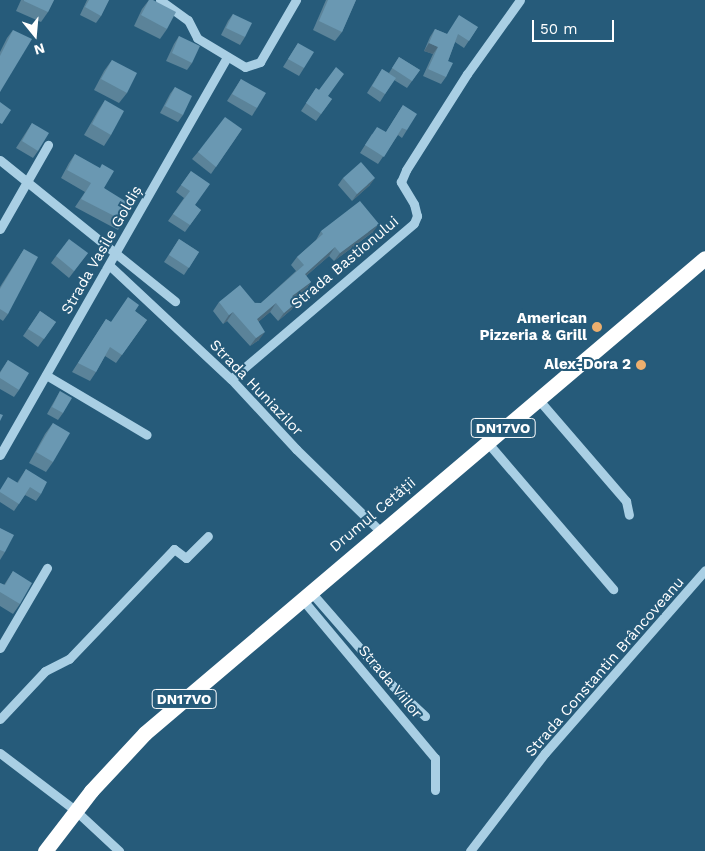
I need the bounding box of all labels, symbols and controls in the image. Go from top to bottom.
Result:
north arrow [10,10,60,60]
scale bar [535,10,618,42]
text: 50 m [540,20,577,38]
text: N [32,40,47,59]
street label: Strada Vasile Goldiș [58,182,146,318]
street label: Strada Bastionului [287,213,403,313]
place label: American Pizzeria & Grill [479,309,587,344]
marker: American Pizzeria & Grill [591,321,603,333]
street label: Strada Huniazilor [205,336,307,440]
place label: Alex-Dora 2 [544,356,631,374]
marker: Alex-Dora 2 [635,359,647,371]
road number: DN17VO [470,416,536,439]
street label: Drumul Cetății [326,474,420,556]
street label: Strada Constantin Brâncoveanu [522,573,688,761]
street label: Strada Viilor [354,641,426,723]
road number: DN17VO [152,688,216,711]

